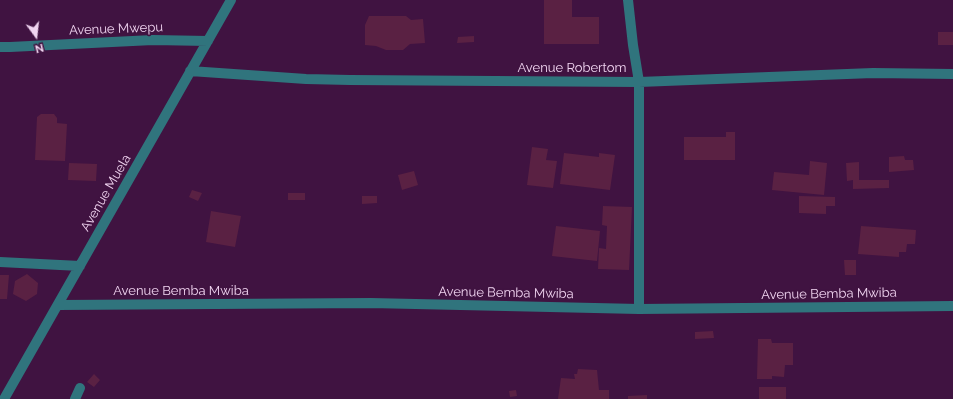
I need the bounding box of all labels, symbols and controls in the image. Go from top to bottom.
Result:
north arrow [16,16,56,56]
street label: Avenue Mwepu [69,20,163,38]
text: N [33,41,45,55]
street label: Avenue Robertom [517,60,627,76]
street label: Avenue Muela [78,152,134,234]
street label: Avenue Bemba Mwiba [113,283,249,299]
street label: Avenue Bemba Mwiba [438,284,574,302]
street label: Avenue Bemba Mwiba [761,285,897,303]

